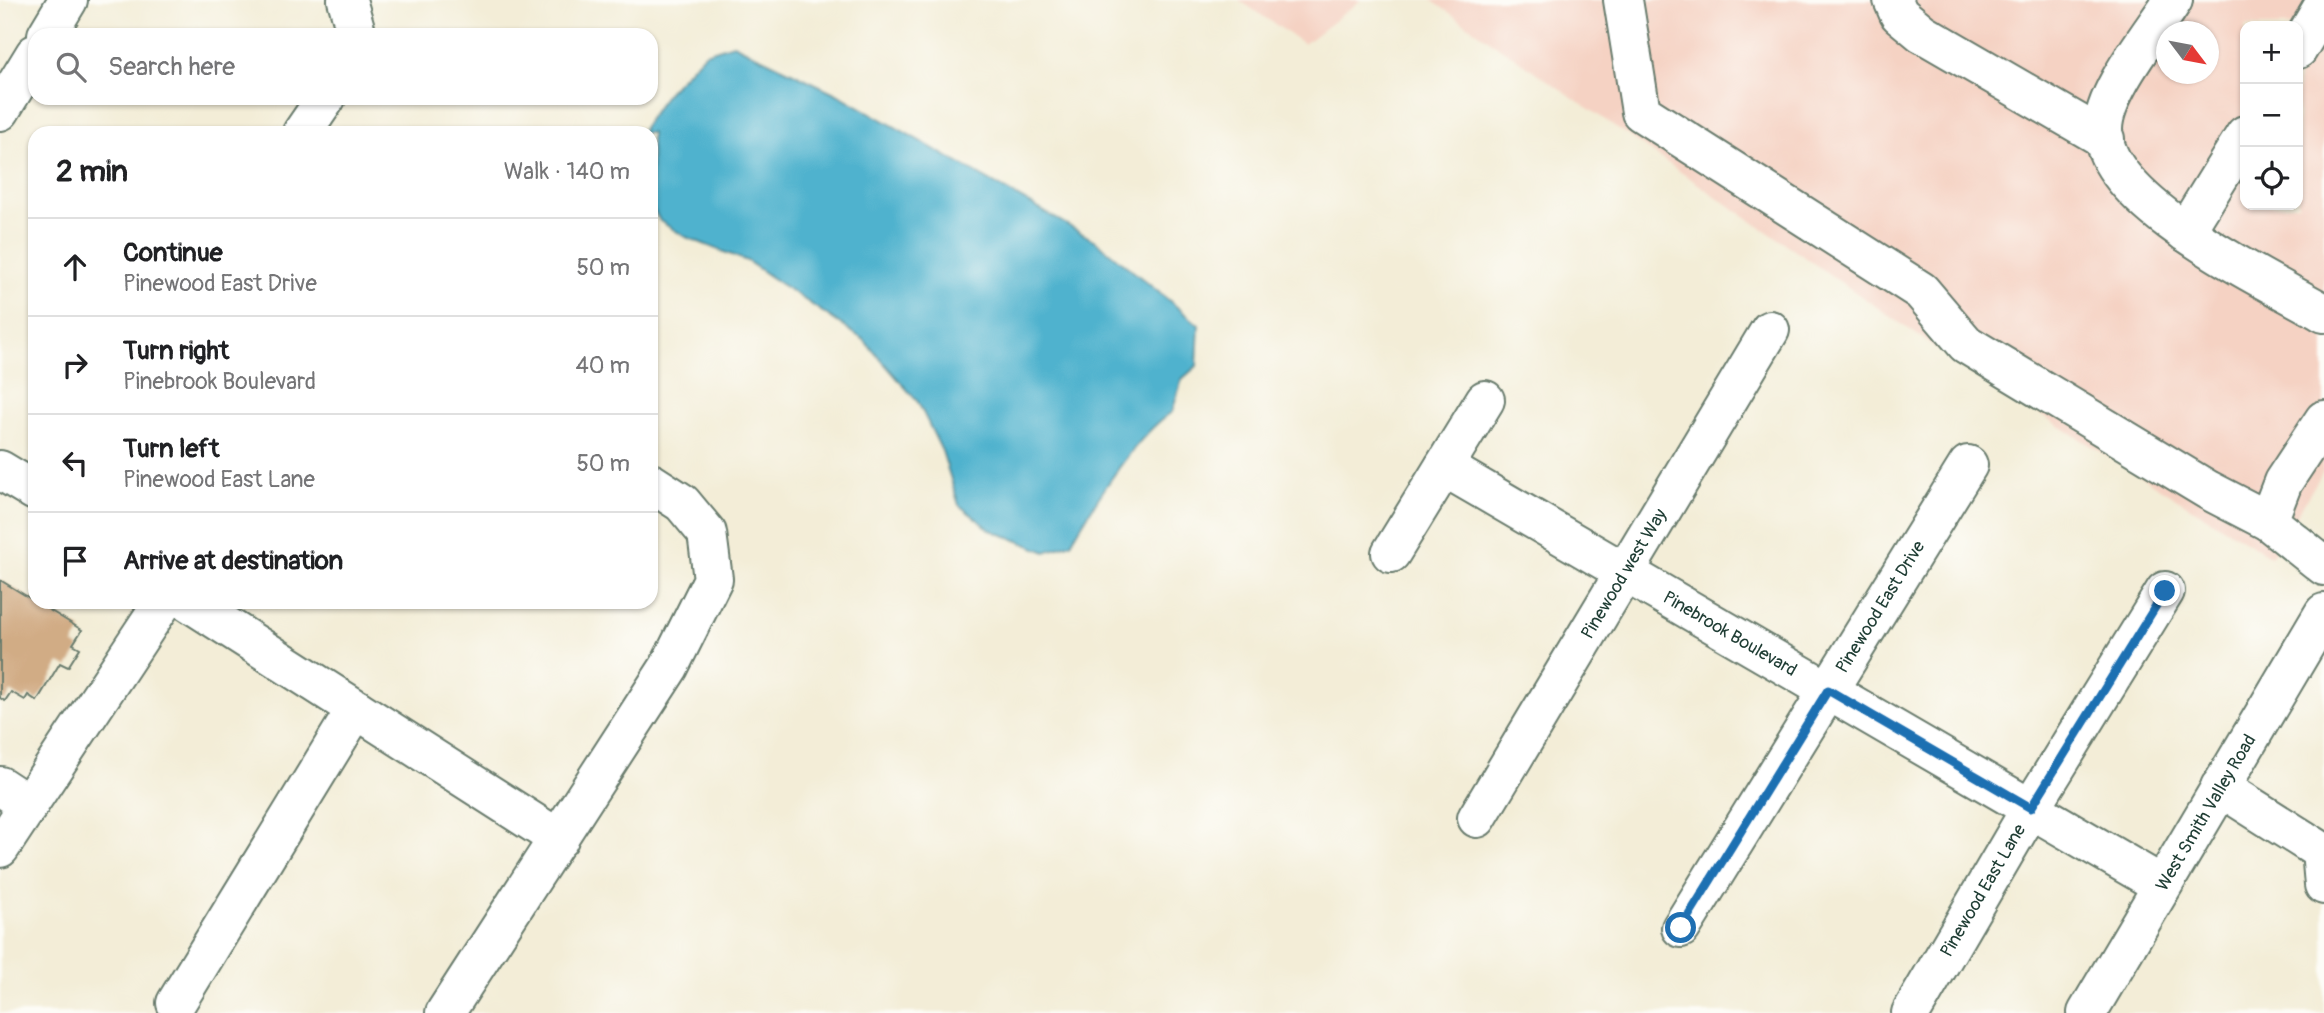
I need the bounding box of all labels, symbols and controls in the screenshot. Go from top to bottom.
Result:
north arrow [2156,21,2219,84]
map controls [2240,21,2303,210]
button: + [2240,21,2303,84]
search box [28,28,658,105]
icon: search [52,48,90,86]
text: Search here [108,51,235,83]
button: − [2240,84,2303,147]
button: locate [2240,147,2303,210]
text: 2 min [56,153,128,190]
text: Walk · 140 m [504,157,630,186]
text: Continue [123,237,223,269]
icon: ahead [56,248,94,286]
text: 50 m [576,253,630,282]
text: Pinewood East Drive [123,269,317,298]
text: Turn right [123,335,229,367]
icon: right [56,346,94,384]
text: 40 m [576,351,630,380]
text: Pinebrook Boulevard [123,367,316,396]
text: Turn left [123,433,219,465]
icon: left [56,444,94,482]
text: 50 m [576,449,630,478]
text: Pinewood East Lane [123,465,315,494]
street label: Pinewood west Way [1576,504,1672,643]
street label: Pinewood East Drive [1830,536,1930,677]
icon: arrive [56,542,94,580]
text: Arrive at destination [123,545,343,577]
route end [2149,575,2180,606]
street label: Pinebrook Boulevard [1659,586,1801,682]
street label: West Smith Valley Road [2150,730,2261,895]
street label: Pinewood East Lane [1935,820,2031,961]
route start [1665,912,1696,943]

